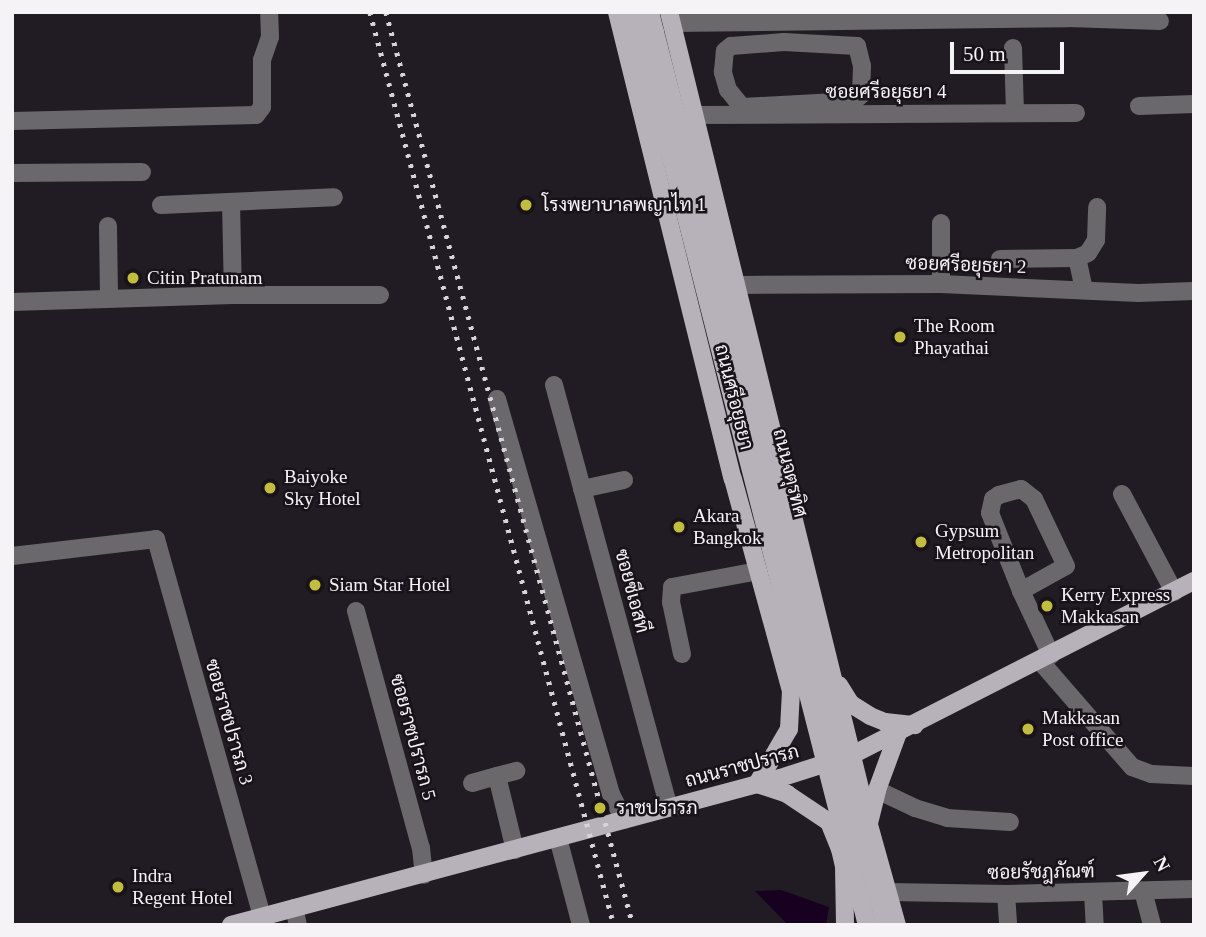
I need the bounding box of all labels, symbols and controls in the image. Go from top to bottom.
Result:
scale bar [954,28,1068,72]
text: 50 m [963,42,1006,66]
street label: ซอยศรีอยุธยา 4 [825,81,947,103]
place label: โรงพยาบาลพญาไท 1 [542,194,706,216]
marker: โรงพยาบาลพญาไท 1 [516,195,536,215]
street label: ซอยศรีอยุธยา 2 [905,251,1027,279]
place label: Citin Pratunam [147,267,263,289]
marker: Citin Pratunam [125,270,141,286]
place label: The Room Phayathai [914,315,995,359]
marker: The Room Phayathai [892,329,908,345]
street label: ถนนศรีอยุธยา [710,342,758,452]
street label: ถนนจตุรทิศ [768,426,812,520]
place label: Baiyoke Sky Hotel [284,466,361,510]
marker: Baiyoke Sky Hotel [262,480,278,496]
place label: Akara Bangkok [693,505,762,549]
marker: Akara Bangkok [671,519,687,535]
place label: Gypsum Metropolitan [935,520,1034,564]
marker: Gypsum Metropolitan [913,534,929,550]
street label: ซอยซีเอสที [610,547,654,635]
place label: Siam Star Hotel [329,574,450,596]
marker: Siam Star Hotel [307,577,323,593]
place label: Kerry Express Makkasan [1061,584,1170,628]
marker: Kerry Express Makkasan [1039,598,1055,614]
street label: ซอยราชปรารภ 3 [200,657,258,787]
street label: ซอยราชปรารภ 5 [385,671,441,803]
place label: Makkasan Post office [1042,707,1123,751]
marker: Makkasan Post office [1020,721,1036,737]
street label: ถนนราชปรารภ [683,740,801,792]
place label: ราชปรารภ [616,797,698,819]
marker: ราชปรารภ [590,798,610,818]
north arrow [1108,839,1178,909]
text: N [1149,853,1174,875]
street label: ซอยรัชฎภัณฑ์ [987,860,1095,884]
place label: Indra Regent Hotel [132,865,233,909]
marker: Indra Regent Hotel [110,879,126,895]

